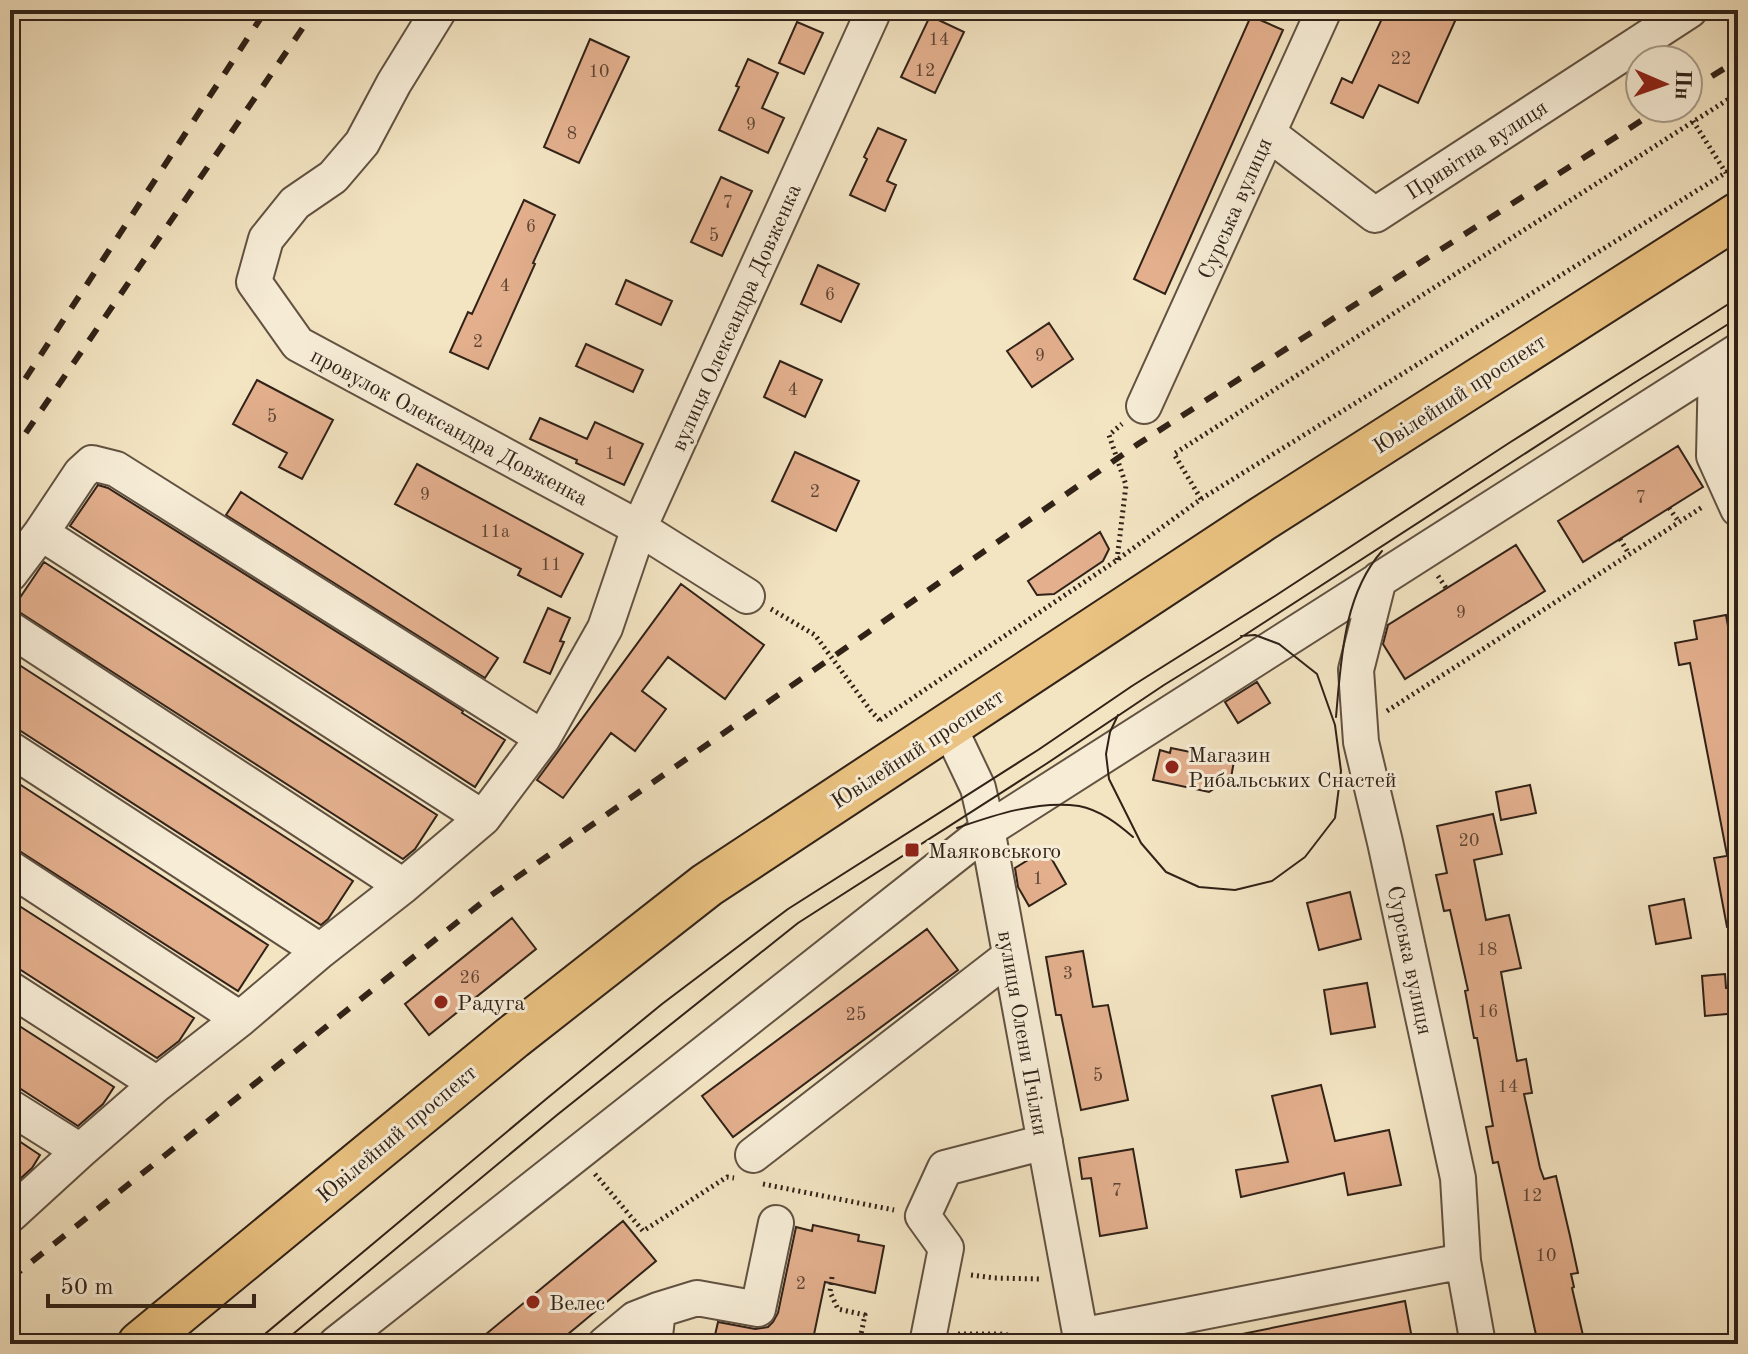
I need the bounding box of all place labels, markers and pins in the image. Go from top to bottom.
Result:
place label: Магазин Рибальських Снастей [1188,745,1397,792]
marker: Магазин Рибальських Снастей [1163,758,1181,776]
marker: Маяковського [903,841,921,859]
place label: Маяковського [928,841,1061,863]
marker: Радуга [432,993,450,1011]
place label: Радуга [457,993,525,1015]
marker: Велес [524,1293,542,1311]
place label: Велес [549,1293,605,1315]

